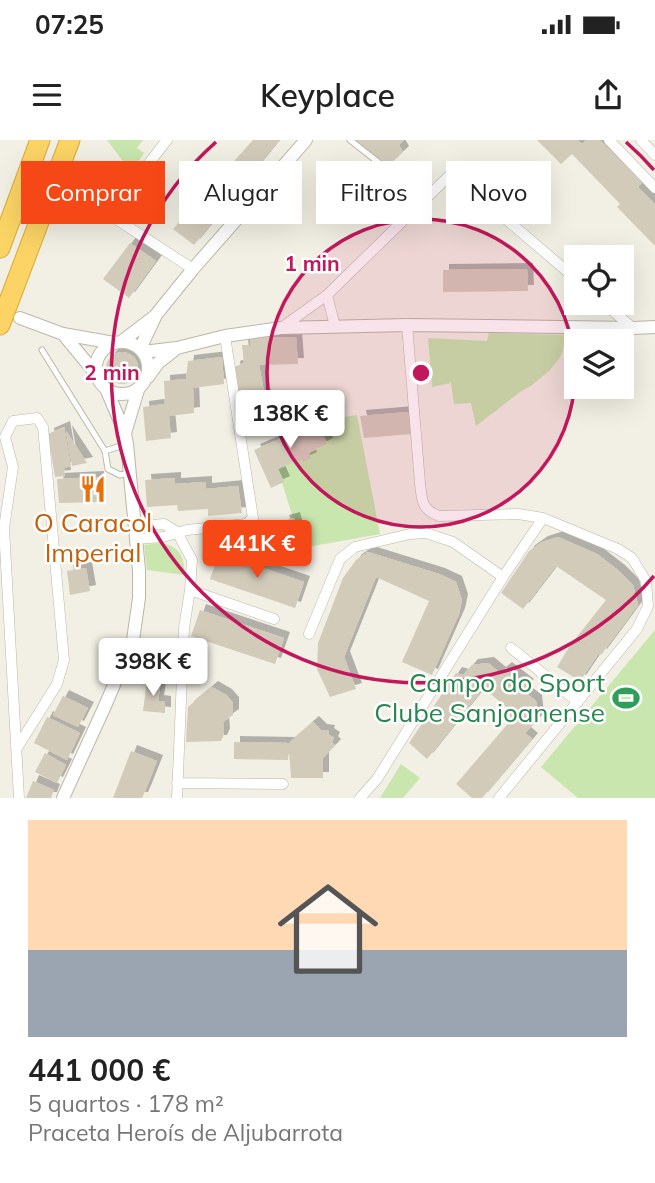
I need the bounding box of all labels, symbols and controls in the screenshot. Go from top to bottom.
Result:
text: 07:25 [35,8,104,41]
text: Keyplace [260,75,395,115]
icon: menu [28,76,66,114]
icon: share [589,76,627,114]
chip: Comprar [21,161,165,224]
chip: Alugar [179,161,302,224]
chip: Filtros [316,161,432,224]
chip: Novo [446,161,551,224]
map controls [564,245,634,399]
button: locate [564,245,634,315]
text: 1 min [284,250,340,276]
button: layers [564,329,634,399]
text: 2 min [84,359,140,385]
centre of rings [409,361,433,385]
pin: 138K € [233,390,347,450]
text: 138K € [252,398,328,427]
restaurant icon: O Caracol Imperial [78,474,108,504]
place label: O Caracol Imperial [34,506,152,569]
pin: 441K € [200,520,314,580]
text: 441K € [219,528,295,557]
pin: 398K € [96,638,210,698]
text: 398K € [115,646,191,675]
place label: Campo do Sport Clube Sanjoanense [374,666,605,729]
sports icon: Campo do Sport Clube Sanjoanense [611,683,641,713]
icon: home [265,866,391,992]
text: 441 000 € [28,1051,170,1089]
text: 5 quartos · 178 m² [28,1089,224,1118]
text: Praceta Heroís de Aljubarrota [28,1118,343,1147]

